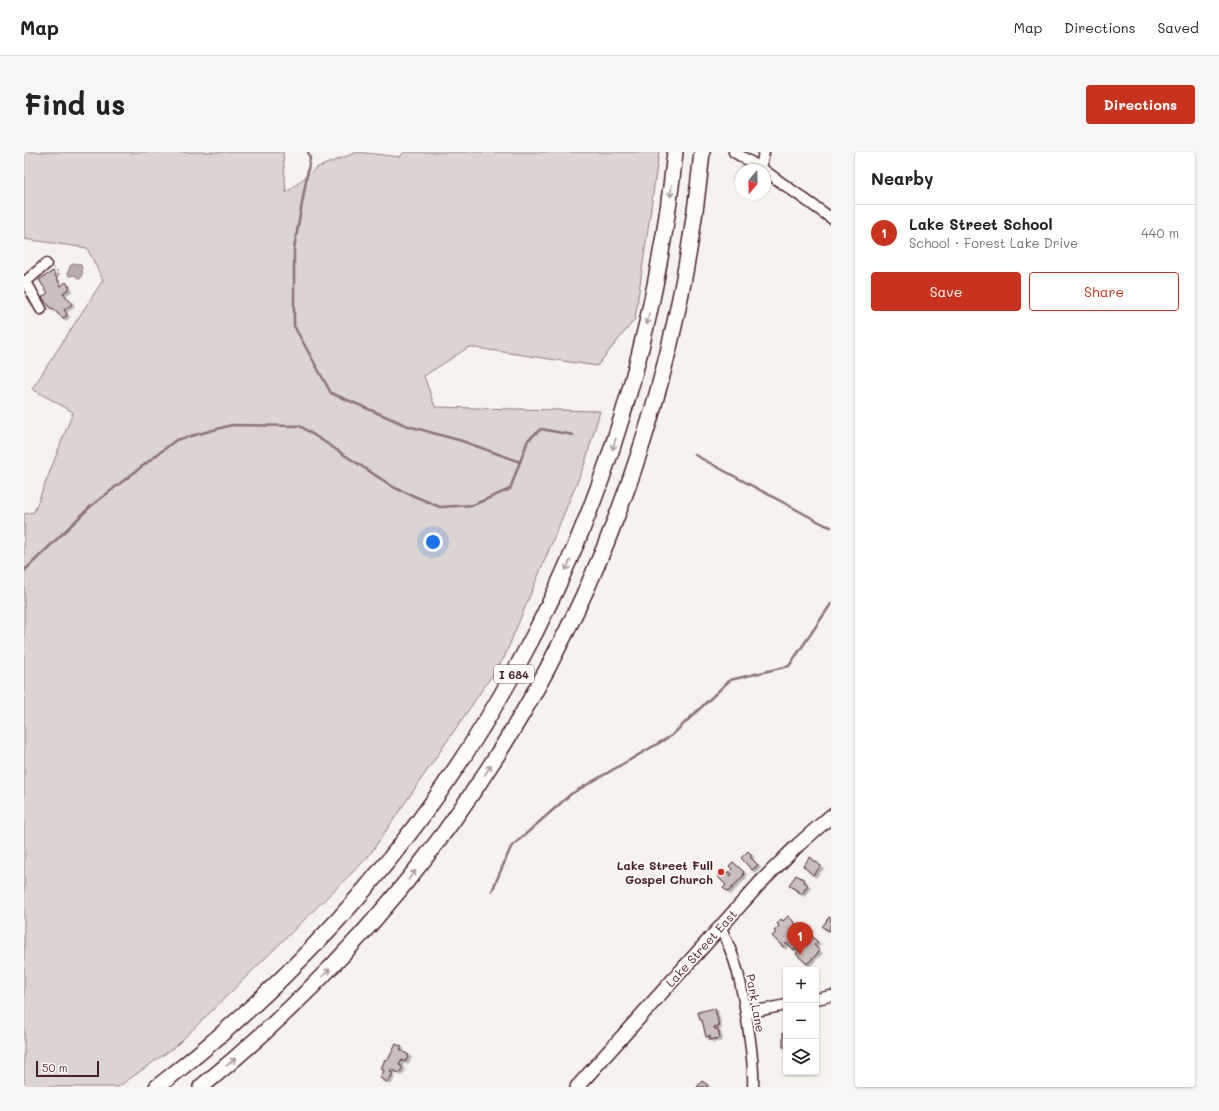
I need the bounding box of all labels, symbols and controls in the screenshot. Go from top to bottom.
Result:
text: Map [20,15,59,40]
text: Map [1014,18,1042,37]
text: Directions [1064,18,1135,37]
text: Saved [1157,18,1199,37]
button: Directions [1086,85,1195,124]
text: Find us [24,86,125,122]
north arrow [735,164,771,200]
text: Nearby [871,167,933,189]
one-way arrow [667,184,675,197]
text: Lake Street School [909,214,1052,234]
text: 1 [881,224,887,241]
text: 440 m [1141,224,1179,241]
text: School · Forest Lake Drive [909,234,1078,251]
button: Save [871,272,1021,311]
button: Share [1029,272,1179,311]
one-way arrow [644,312,652,325]
one-way arrow [610,437,617,450]
your location [423,532,443,552]
one-way arrow [563,559,571,571]
road number: I 684 [494,665,534,683]
one-way arrow [484,764,492,776]
place label: Lake Street Full Gospel Church [617,857,713,887]
marker: Lake Street Full Gospel Church [716,867,726,877]
one-way arrow [407,870,416,881]
street label: Lake Street East [662,906,740,990]
pin: 1 [787,922,813,955]
map controls [783,967,819,1075]
button: + [783,967,819,1003]
one-way arrow [321,968,331,978]
street label: Park Lane [743,973,769,1033]
button: − [783,1003,819,1039]
button: layers [783,1039,819,1075]
one-way arrow [226,1058,236,1067]
scale bar [36,1059,99,1078]
text: 50 m [42,1060,68,1075]

